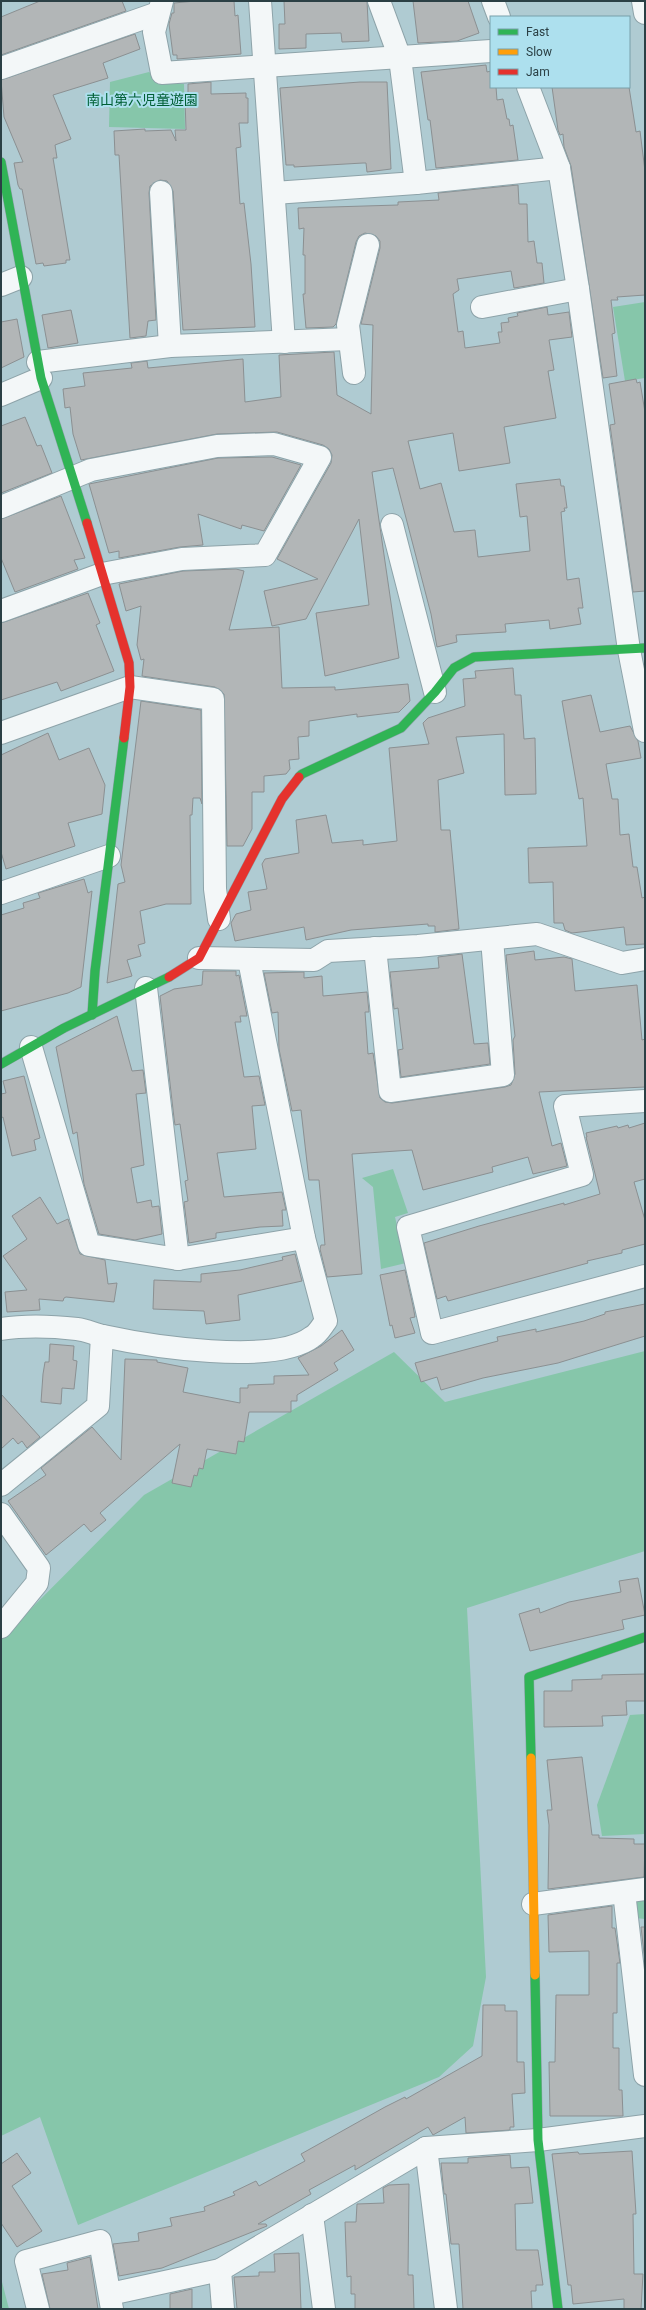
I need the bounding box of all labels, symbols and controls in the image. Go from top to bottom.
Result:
legend [490,16,630,88]
text: Fast [526,25,549,39]
text: Slow [526,45,552,59]
text: Jam [526,65,550,79]
park label: 南山第六児童遊園 [86,92,198,108]

